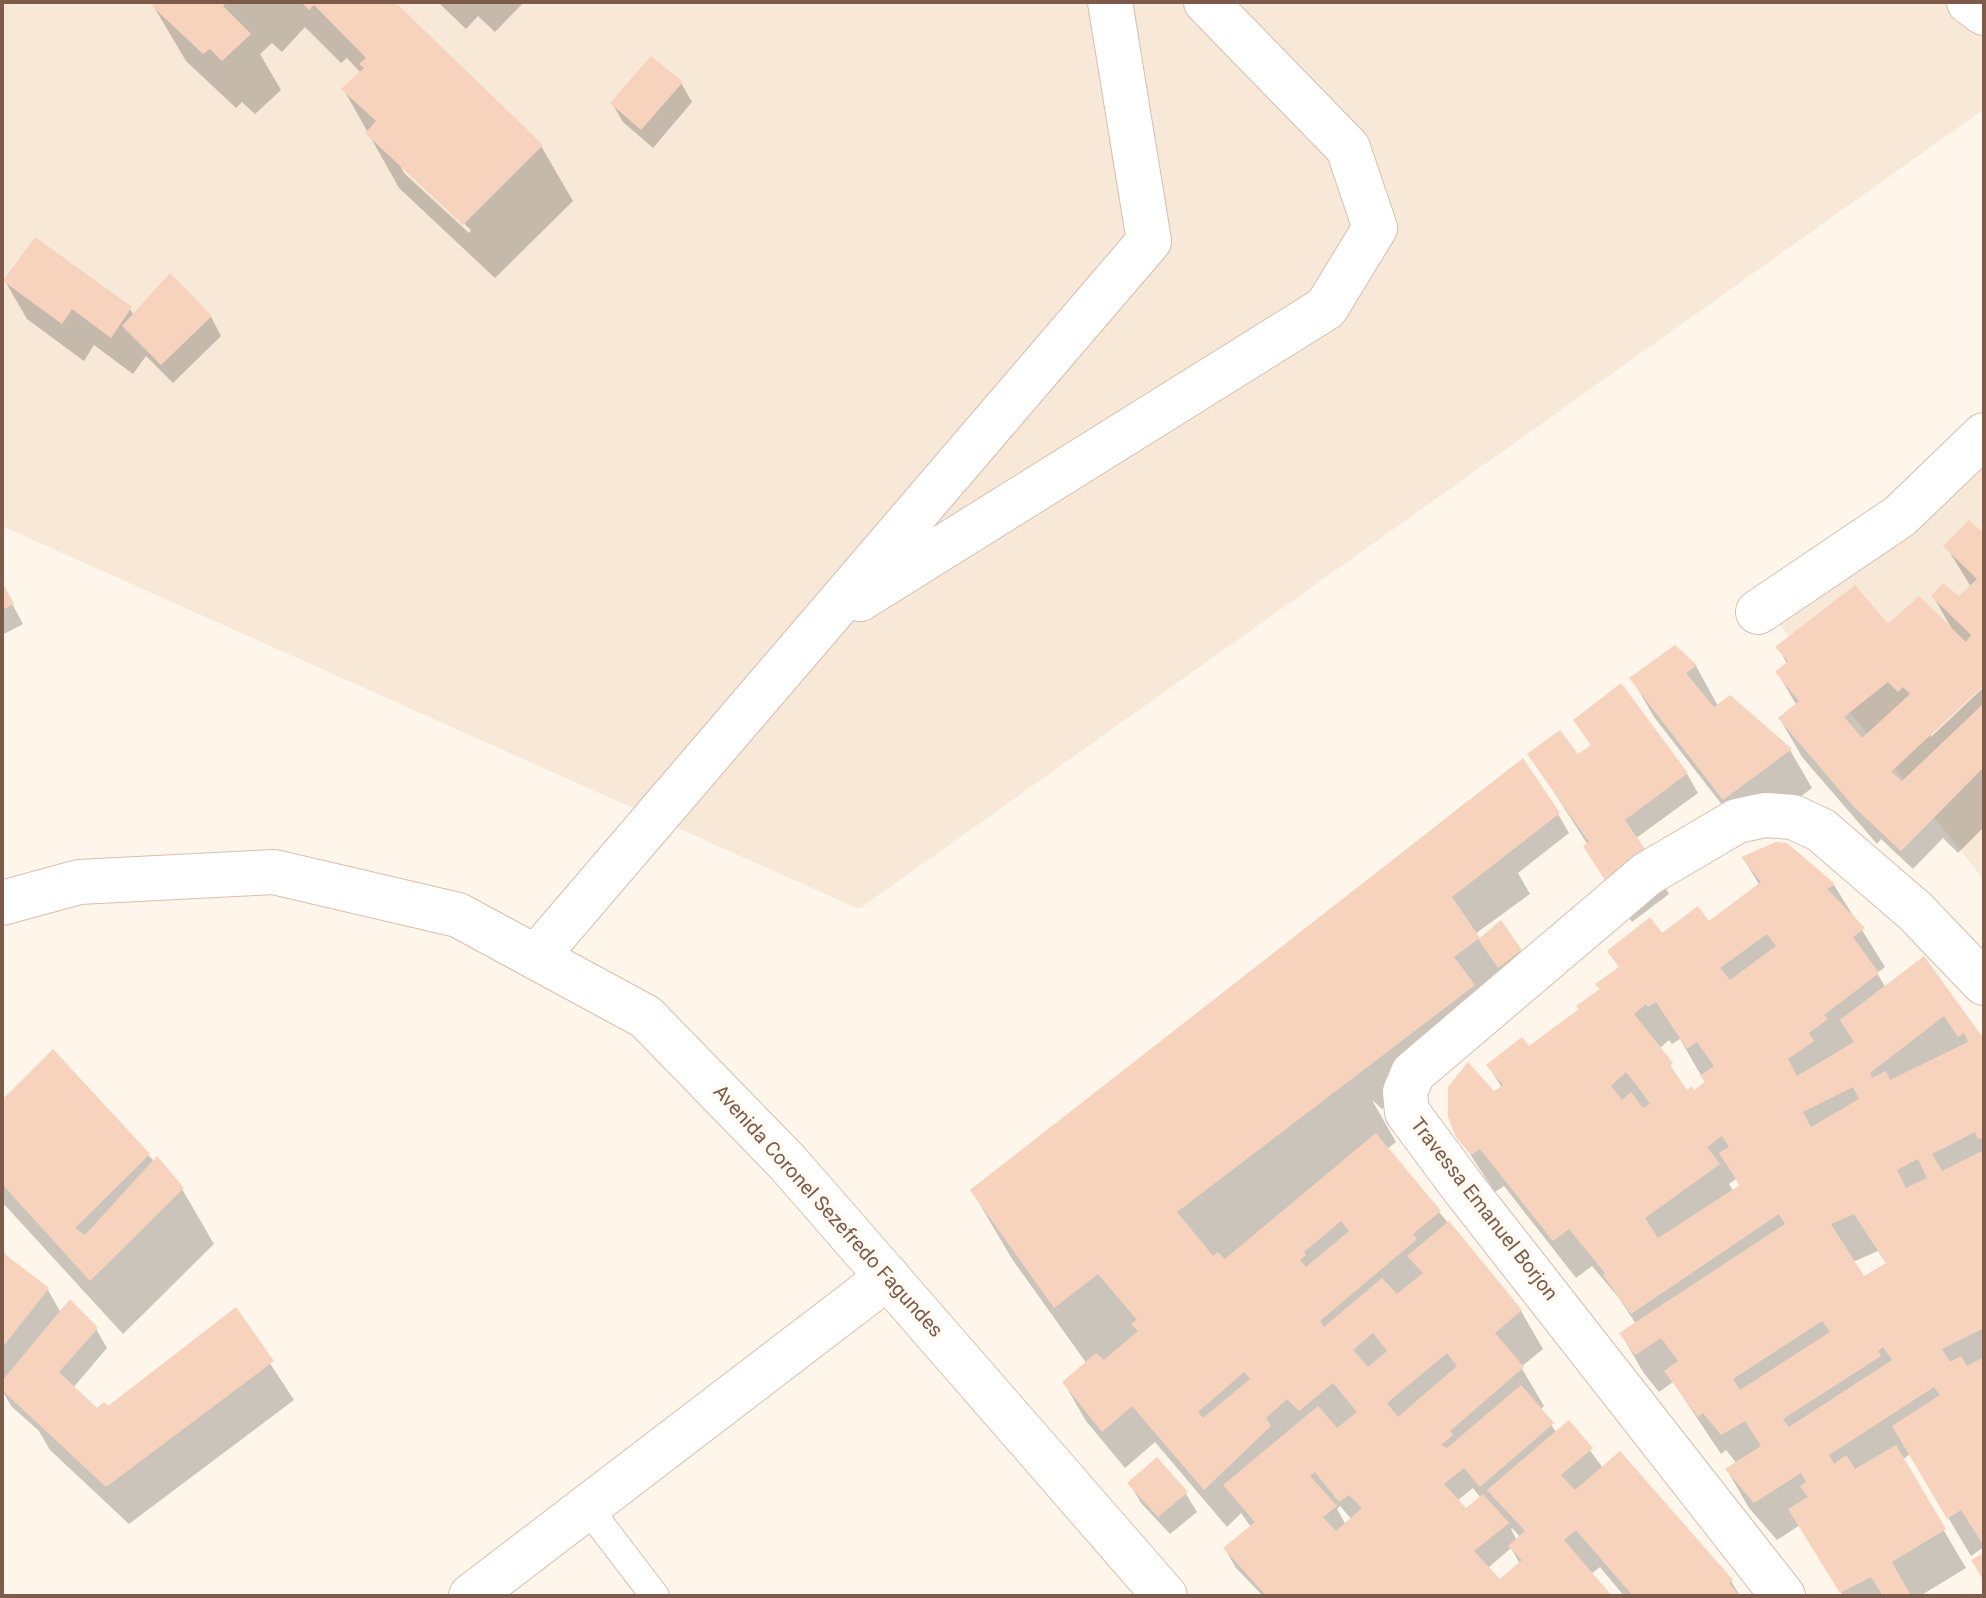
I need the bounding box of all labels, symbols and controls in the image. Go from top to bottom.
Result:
street label: Avenida Coronel Sezefredo Fagundes [707,1081,947,1343]
street label: Travessa Emanuel Borjon [1404,1114,1562,1306]

